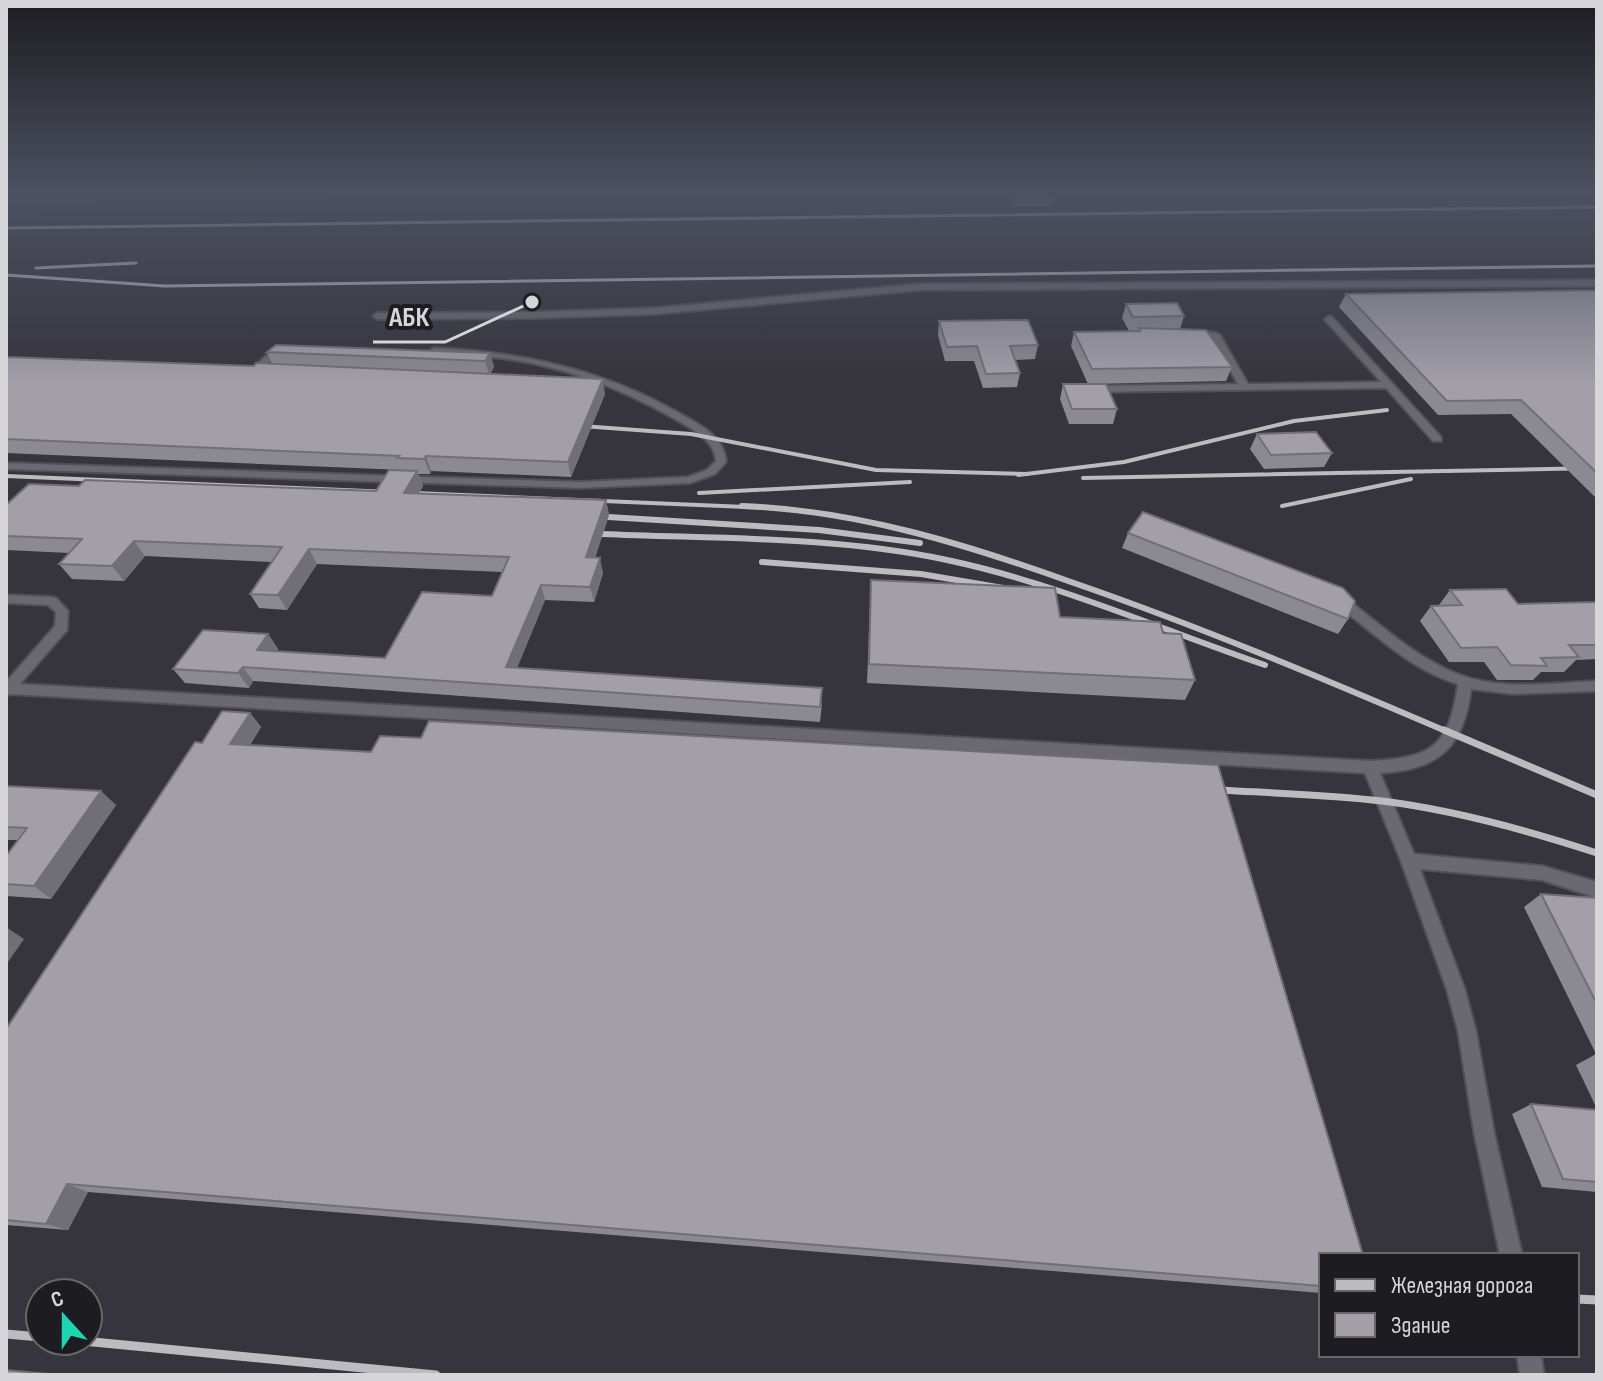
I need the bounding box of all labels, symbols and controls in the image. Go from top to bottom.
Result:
callout: АБК [373,290,445,342]
text: АБК [388,301,429,334]
legend [1319,1253,1579,1357]
text: Железная дорога [1391,1271,1533,1300]
north arrow [24,1277,104,1357]
text: С [47,1285,67,1314]
text: Здание [1391,1311,1450,1340]

